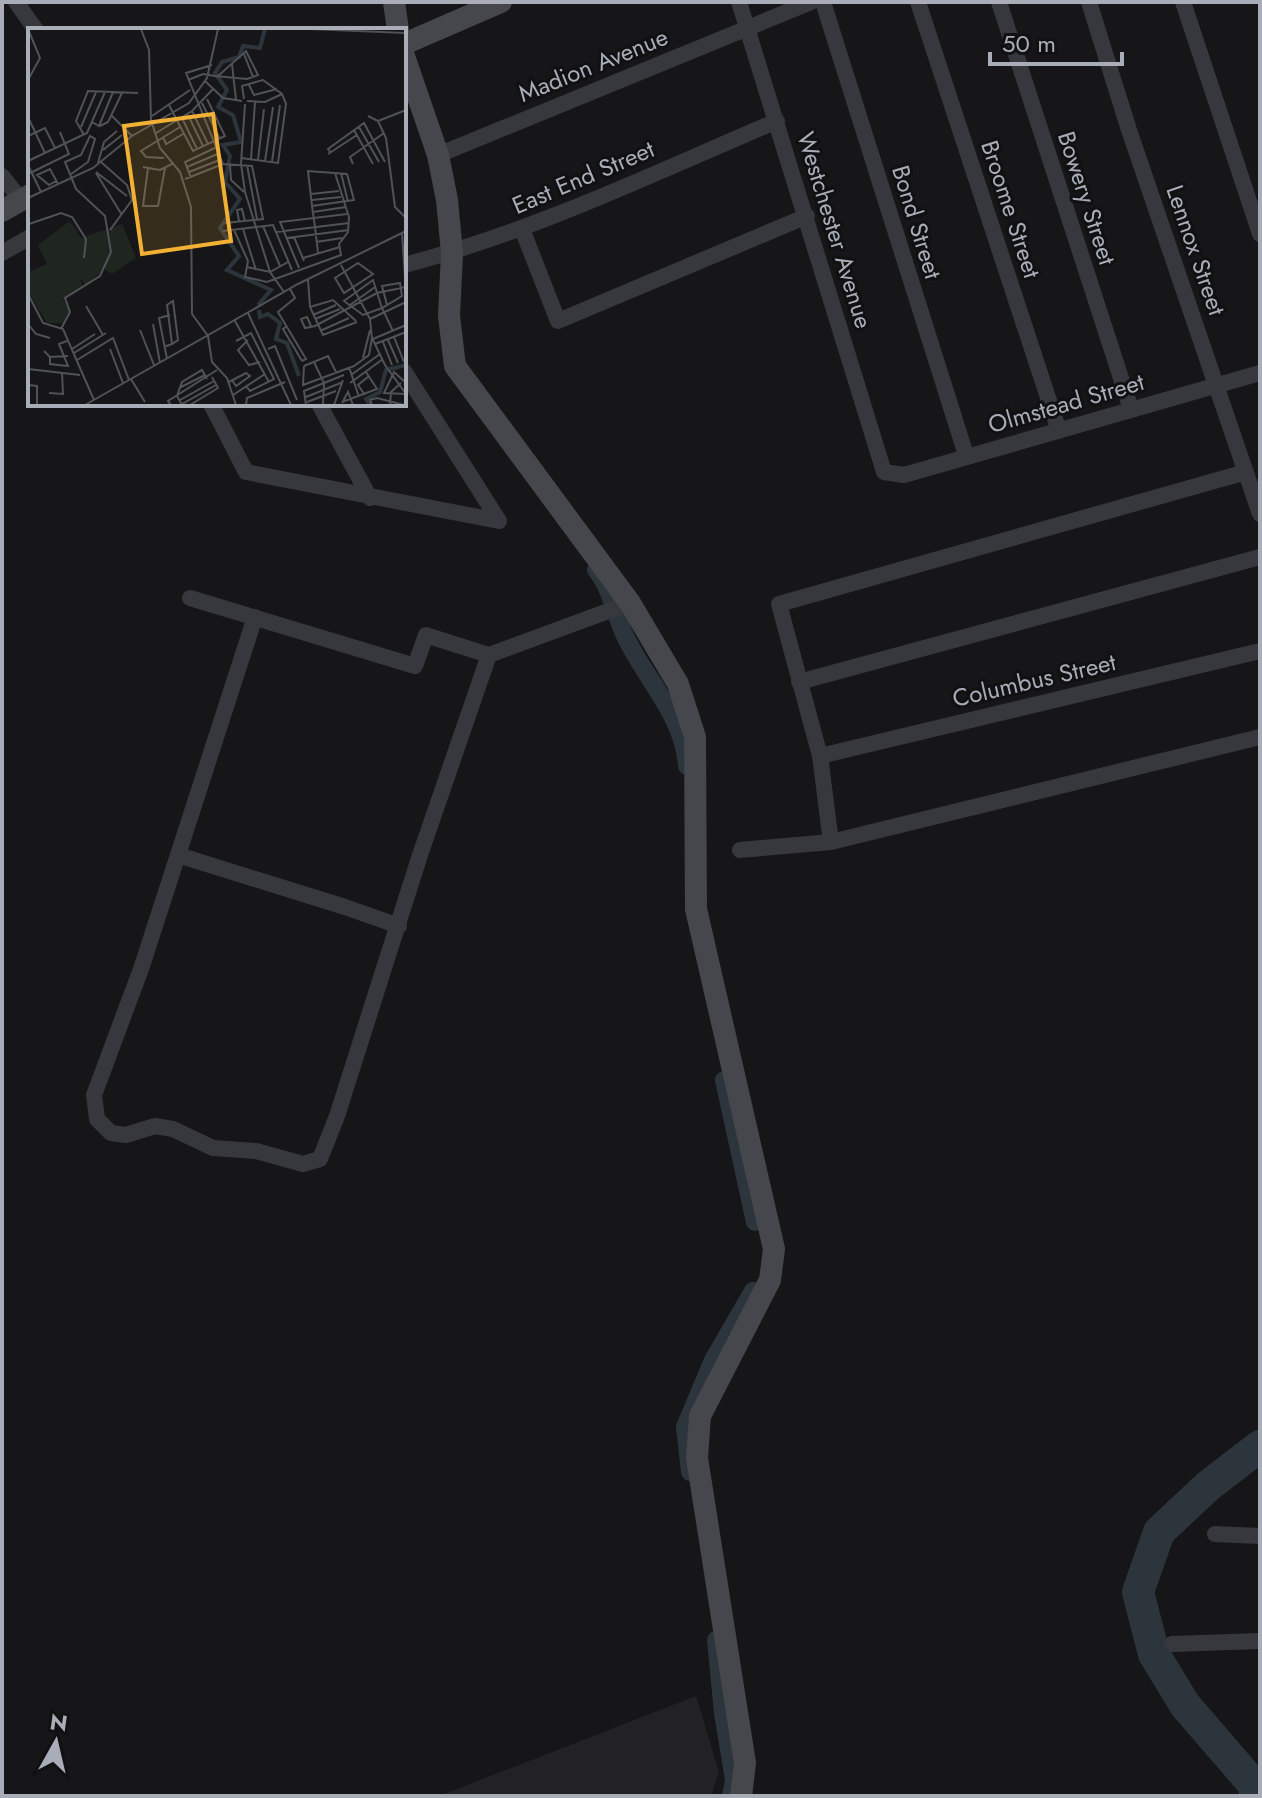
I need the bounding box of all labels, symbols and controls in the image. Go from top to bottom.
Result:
scale bar [990,16,1122,66]
street label: Madion Avenue [513,19,673,111]
text: 50 m [1002,26,1056,61]
inset map [28,28,406,406]
street label: Westchester Avenue [788,127,882,333]
street label: Bowery Street [1049,127,1125,269]
street label: East End Street [507,131,660,223]
street label: Broome Street [972,136,1050,283]
street label: Bond Street [883,161,951,283]
street label: Lennox Street [1157,180,1235,320]
street label: Olmstead Street [984,364,1148,442]
street label: Columbus Street [949,644,1119,716]
north arrow [16,1702,96,1782]
text: N [48,1705,70,1739]

